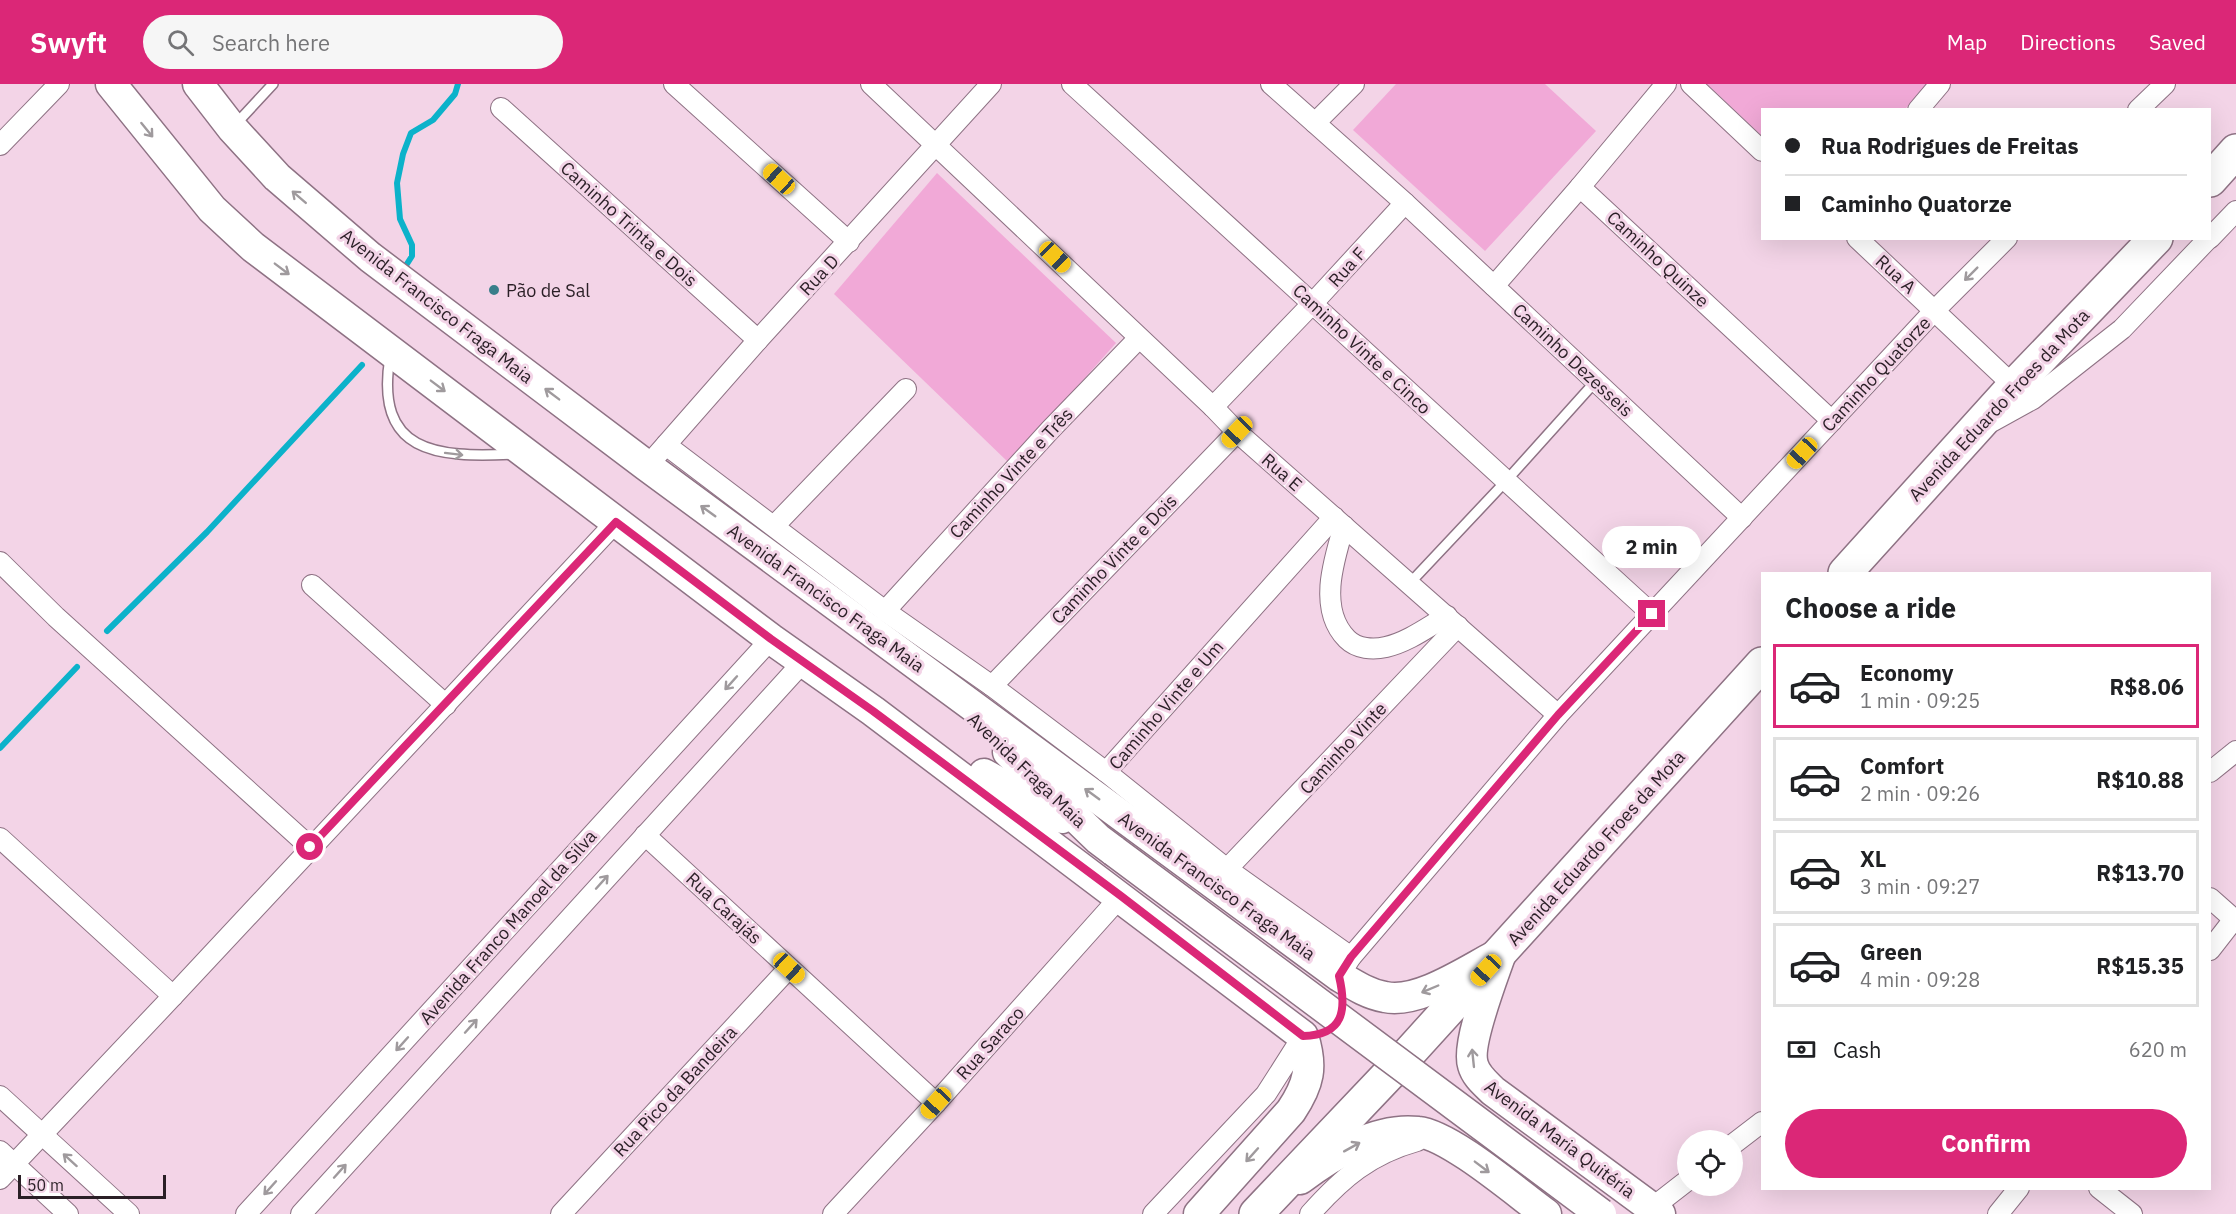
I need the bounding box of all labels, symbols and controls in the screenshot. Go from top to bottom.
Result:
search box [143,15,563,69]
text: Swyft [30,24,107,61]
icon: search [164,26,197,59]
text: Search here [212,28,330,57]
text: Map [1947,28,1987,56]
text: Directions [2020,28,2116,56]
text: Saved [2149,28,2206,56]
one-way arrow [140,122,154,137]
text: Rua Rodrigues de Freitas [1821,131,2079,160]
street label: Caminho Trinta e Dois [556,156,702,292]
car [760,160,798,198]
text: Caminho Quatorze [1821,189,2012,218]
one-way arrow [291,190,307,203]
street label: Caminho Quinze [1602,206,1714,312]
street label: Avenida Francisco Fraga Maia [336,224,538,389]
car [1036,238,1074,276]
street label: Rua F [1323,242,1371,292]
street label: Rua D [794,250,844,300]
street label: Rua A [1871,250,1921,299]
one-way arrow [274,263,290,275]
one-way arrow [1964,267,1978,282]
place label: Pão de Sal [506,279,590,302]
street label: Caminho Vinte e Cinco [1288,279,1436,419]
marker: Pão de Sal [487,283,501,297]
street label: Caminho Dezesseis [1508,298,1638,422]
street label: Avenida Eduardo Froes da Mota [1904,304,2095,506]
street label: Caminho Quatorze [1817,311,1935,436]
one-way arrow [430,380,446,393]
one-way arrow [544,388,560,401]
street label: Caminho Vinte e Três [944,403,1078,543]
car [1218,413,1256,451]
car [1783,434,1821,472]
street label: Rua E [1257,448,1307,496]
one-way arrow [443,449,463,460]
street label: Caminho Vinte e Dois [1046,489,1182,629]
one-way arrow [701,505,717,517]
street label: Avenida Francisco Fraga Maia [723,519,929,677]
callout: 2 min [1602,527,1702,569]
text: 2 min [1625,533,1678,560]
text: Choose a ride [1785,590,1956,625]
route end [1638,600,1665,627]
street label: Caminho Vinte e Um [1104,636,1228,774]
text: Economy [1860,658,1954,687]
icon: car [1788,659,1842,713]
text: R$8.06 [2110,672,2184,701]
one-way arrow [724,675,739,690]
text: 1 min · 09:25 [1860,687,1980,714]
street label: Caminho Vinte [1294,697,1392,799]
street label: Avenida Fraga Maia [963,707,1091,833]
street label: Avenida Eduardo Froes da Mota [1502,745,1690,950]
text: Comfort [1860,751,1944,780]
icon: car [1788,752,1842,806]
text: R$10.88 [2096,765,2184,794]
text: 2 min · 09:26 [1860,780,1980,807]
one-way arrow [1084,788,1100,800]
street label: Avenida Francisco Fraga Maia [1114,807,1320,965]
street label: Avenida Franco Manoel da Silva [414,825,602,1029]
route start [296,833,323,860]
text: XL [1860,844,1886,873]
icon: car [1788,845,1842,899]
text: R$13.70 [2096,858,2184,887]
street label: Rua Carajás [681,867,767,949]
text: 3 min · 09:27 [1860,873,1980,900]
one-way arrow [595,875,609,890]
text: Green [1860,937,1922,966]
icon: car [1788,938,1842,992]
car [770,949,808,987]
car [1467,951,1505,989]
text: R$15.35 [2096,951,2184,980]
text: 4 min · 09:28 [1860,966,1980,993]
one-way arrow [1421,984,1439,995]
street label: Rua Saraco [951,1002,1029,1084]
one-way arrow [464,1019,478,1034]
street label: Rua Pico da Bandeira [608,1020,742,1161]
icon: cash [1785,1033,1818,1066]
text: Cash [1833,1035,1882,1064]
one-way arrow [395,1036,409,1051]
text: 620 m [2129,1036,2187,1063]
one-way arrow [1467,1049,1478,1068]
street label: Avenida Maria Quitéria [1480,1075,1640,1203]
car [917,1084,955,1122]
button: Confirm [1785,1109,2187,1178]
map controls [1677,1130,1743,1196]
button: locate [1677,1130,1743,1196]
one-way arrow [1343,1141,1360,1153]
one-way arrow [1245,1147,1259,1162]
one-way arrow [63,1153,78,1167]
one-way arrow [1474,1161,1490,1173]
one-way arrow [333,1163,347,1178]
scale bar [18,1172,166,1200]
text: 50 m [27,1175,64,1195]
one-way arrow [263,1180,277,1195]

